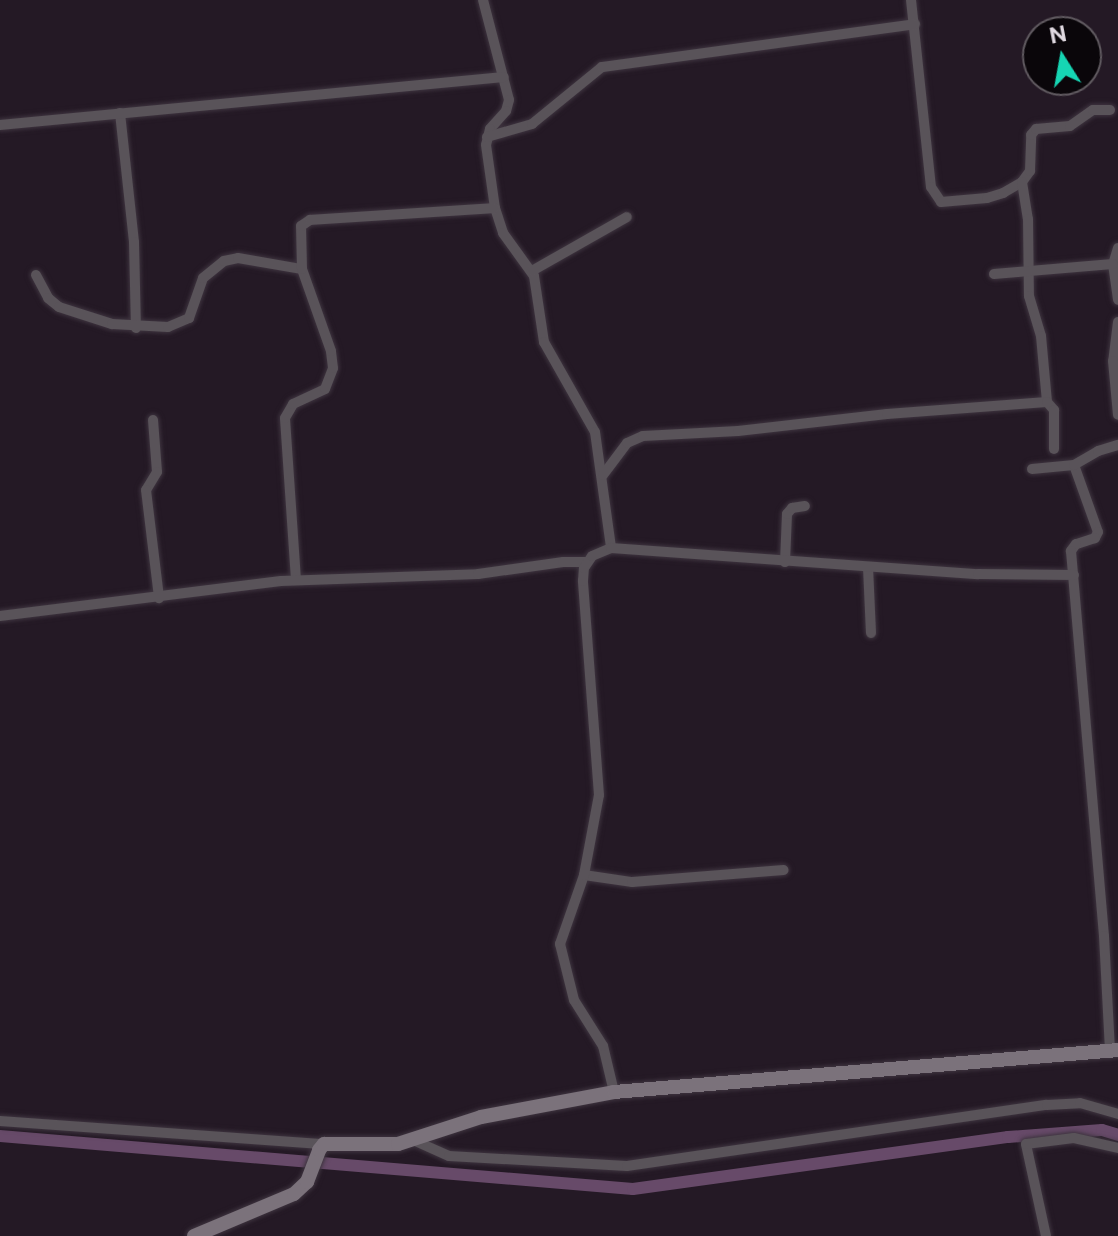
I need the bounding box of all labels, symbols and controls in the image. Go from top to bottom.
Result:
north arrow [1022,16,1102,96]
text: N [1047,20,1069,49]

